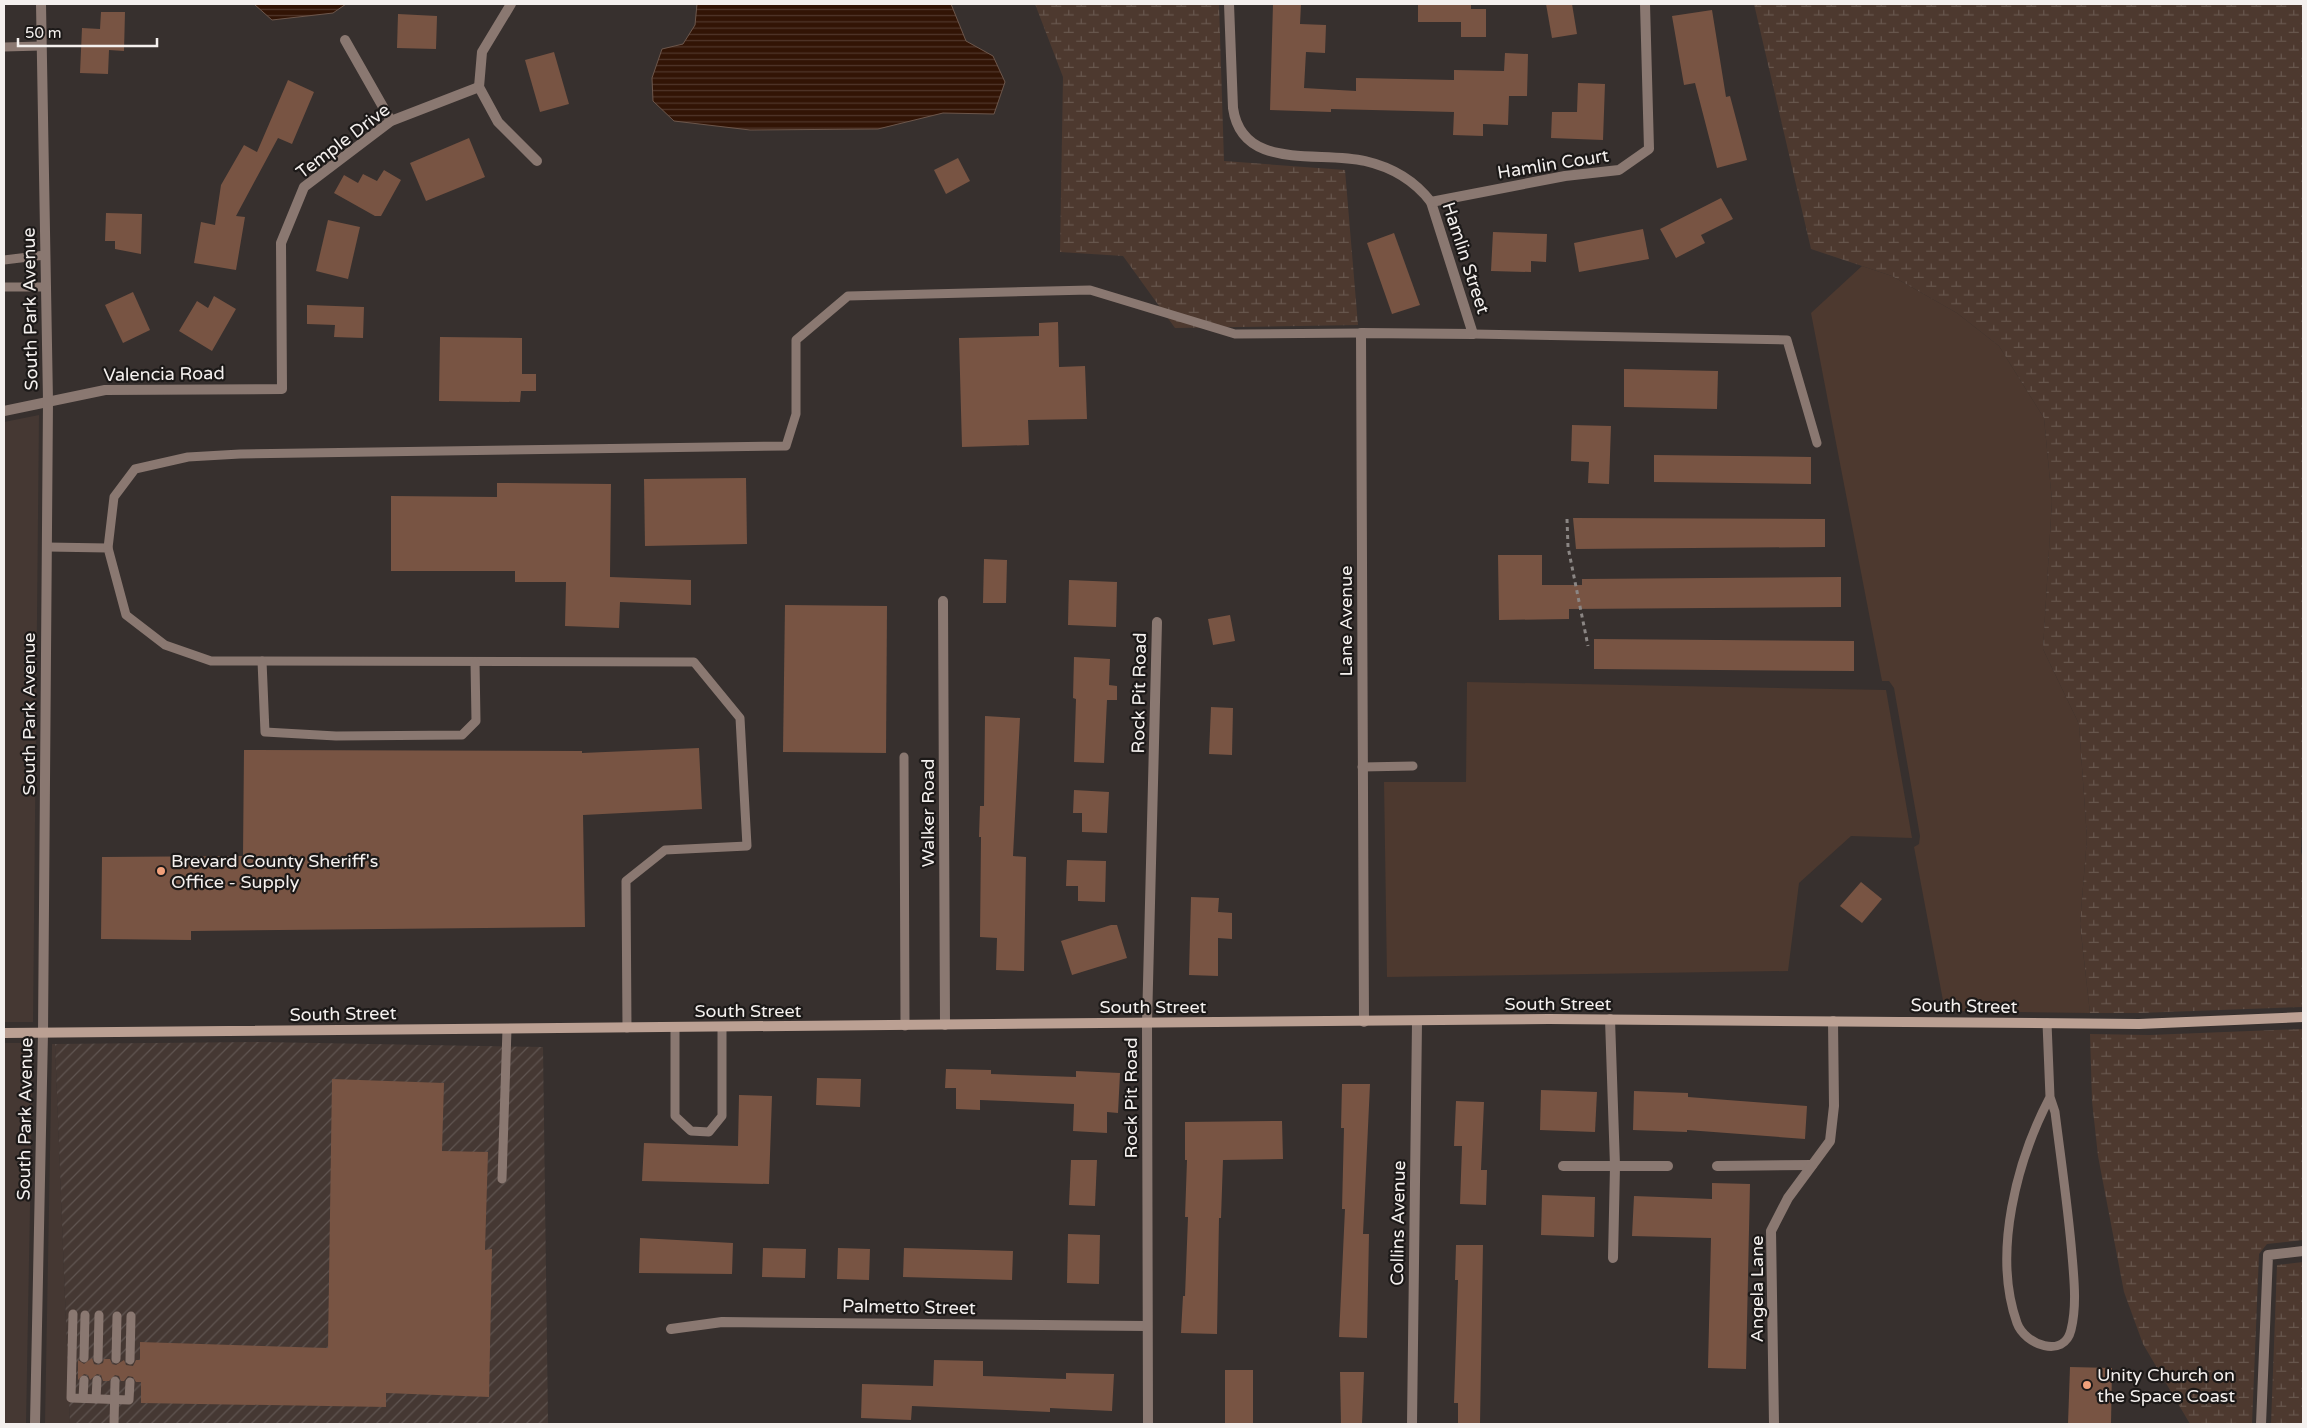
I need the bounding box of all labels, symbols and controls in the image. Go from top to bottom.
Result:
scale bar [18,15,156,47]
text: 50 m [25,24,62,42]
street label: Temple Drive [292,99,394,183]
street label: Hamlin Court [1496,144,1611,184]
street label: Hamlin Street [1438,199,1494,317]
street label: South Park Avenue [18,227,42,391]
street label: Valencia Road [103,362,225,386]
street label: Lane Avenue [1335,566,1357,676]
street label: South Park Avenue [18,632,40,796]
street label: Rock Pit Road [1127,632,1151,754]
street label: Walker Road [917,759,939,867]
place label: Brevard County Sheriff's Office - Supply [171,850,378,893]
marker: Brevard County Sheriff's Office - Supply [155,865,167,877]
street label: South Street [1505,993,1612,1015]
street label: South Street [1910,994,2018,1018]
street label: South Street [1100,996,1207,1018]
street label: South Street [695,1000,802,1022]
street label: South Street [289,1002,397,1026]
street label: South Park Avenue [13,1037,37,1201]
street label: Rock Pit Road [1120,1037,1142,1159]
street label: Collins Avenue [1386,1160,1410,1286]
street label: Angela Lane [1746,1236,1768,1342]
street label: Palmetto Street [842,1295,976,1319]
place label: Unity Church on the Space Coast [2097,1364,2235,1407]
marker: Unity Church on the Space Coast [2081,1379,2093,1391]

